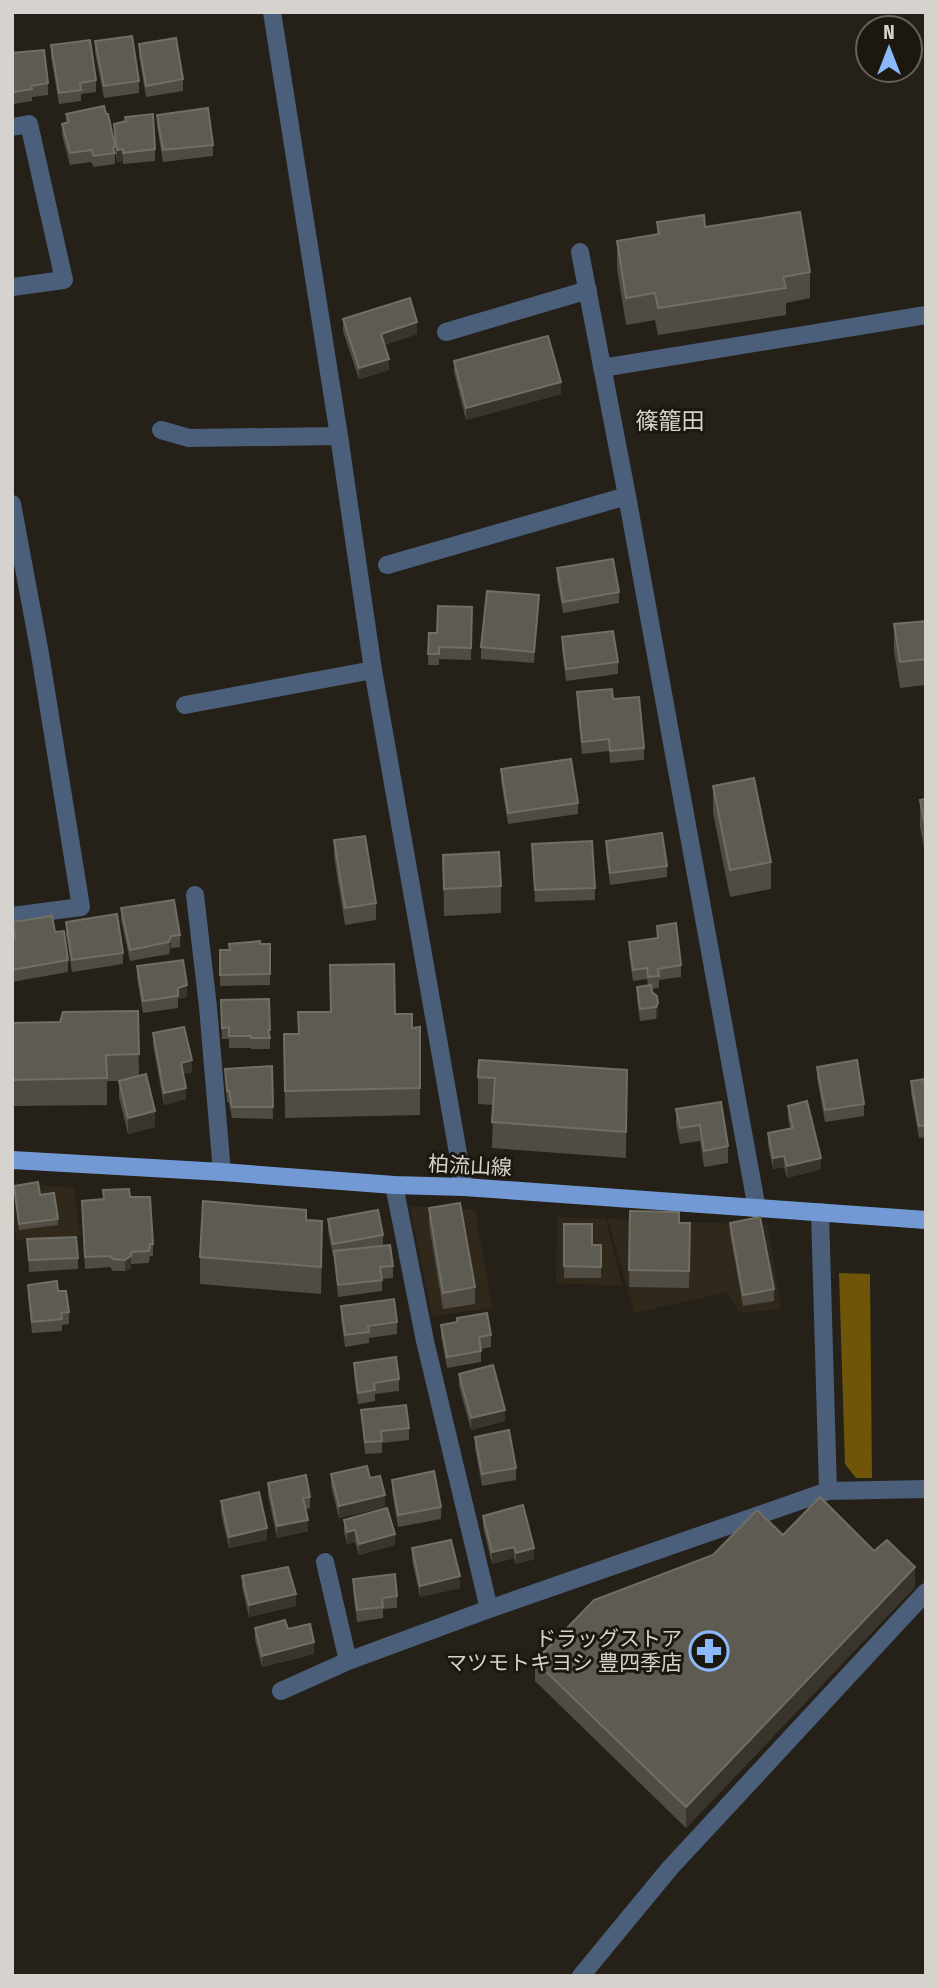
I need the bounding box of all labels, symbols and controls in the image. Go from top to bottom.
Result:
north arrow [854,14,924,84]
text: N [883,21,895,44]
district label: 篠籠田 [636,407,705,435]
street label: 柏流山線 [427,1151,513,1181]
place label: ドラッグストア マツモトキヨシ 豊四季店 [446,1626,682,1676]
pharmacy icon: ドラッグストア マツモトキヨシ 豊四季店 [688,1630,730,1672]

